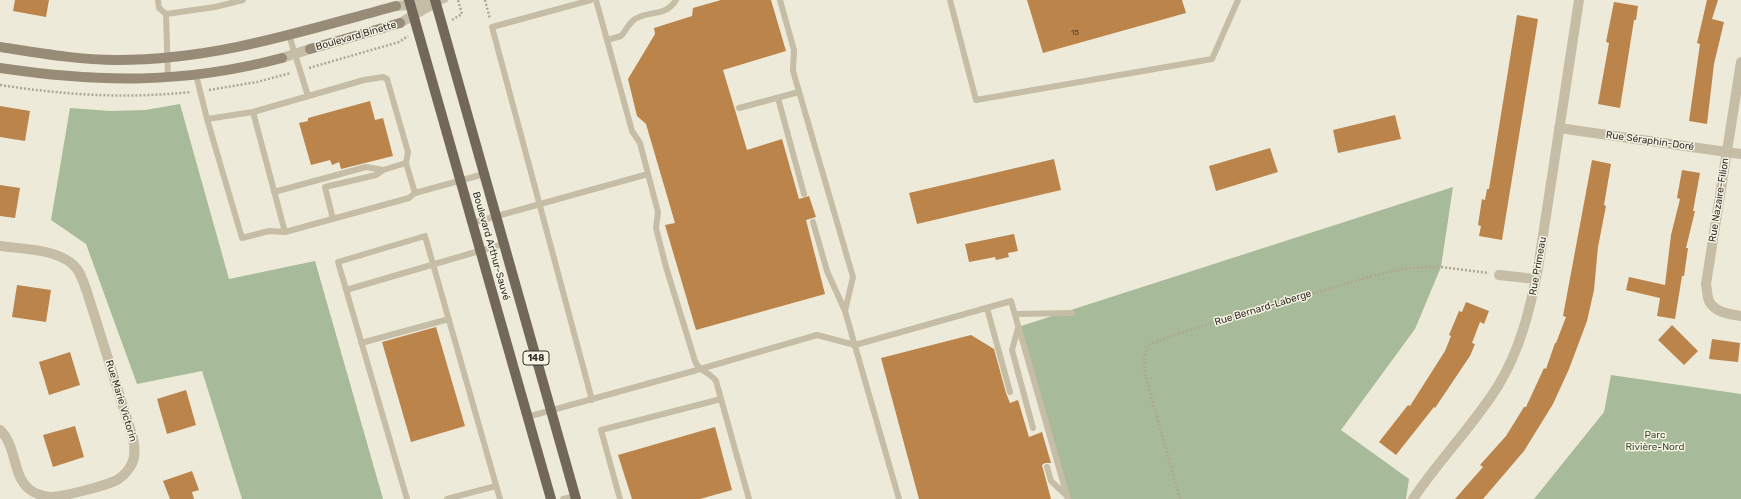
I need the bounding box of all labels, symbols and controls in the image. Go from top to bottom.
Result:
street label: Boulevard Binette [314,19,398,53]
house number: 15 [1071,28,1079,38]
street label: Rue Séraphin-Doré [1605,129,1695,153]
street label: Rue Nazaire-Filion [1706,157,1732,243]
street label: Boulevard Arthur-Sauvé [470,190,512,302]
street label: Rue Primeau [1527,236,1549,296]
street label: Rue Bernard-Laberge [1213,288,1313,328]
road number: 148 [523,351,549,365]
street label: Rue Marie Victorin [103,359,139,443]
park label: Parc Rivière-Nord [1626,429,1684,452]

